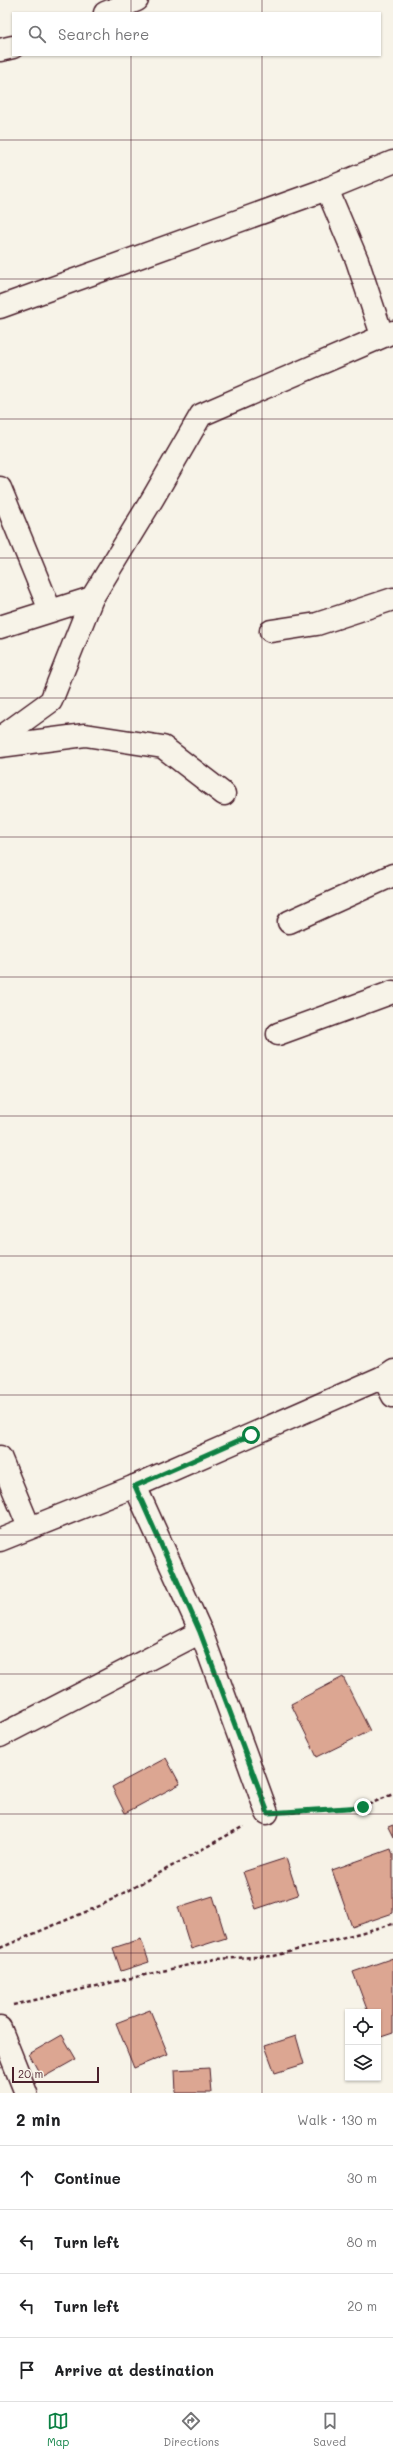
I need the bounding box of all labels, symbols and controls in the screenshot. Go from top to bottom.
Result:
search box [12,12,381,56]
icon: search [26,23,48,45]
text: Search here [58,24,149,44]
route start [242,1426,260,1444]
route end [354,1798,372,1816]
map controls [345,2009,381,2081]
button: locate [345,2009,381,2045]
button: layers [345,2045,381,2081]
scale bar [12,2065,99,2084]
text: 20 m [18,2066,43,2081]
text: 2 min [16,2108,61,2130]
text: Walk · 130 m [297,2111,377,2128]
icon: ahead [16,2167,38,2189]
text: Continue [54,2168,121,2188]
text: 30 m [347,2169,377,2186]
icon: left [16,2231,38,2253]
text: Turn left [54,2232,119,2252]
text: 80 m [347,2233,377,2250]
icon: left [16,2295,38,2317]
text: Turn left [54,2296,119,2316]
text: 20 m [347,2297,377,2314]
icon: arrive [16,2359,38,2381]
text: Arrive at destination [54,2360,214,2380]
tab: Map [47,2410,69,2449]
tab: Directions [163,2410,219,2449]
tab: Saved [313,2410,346,2449]

